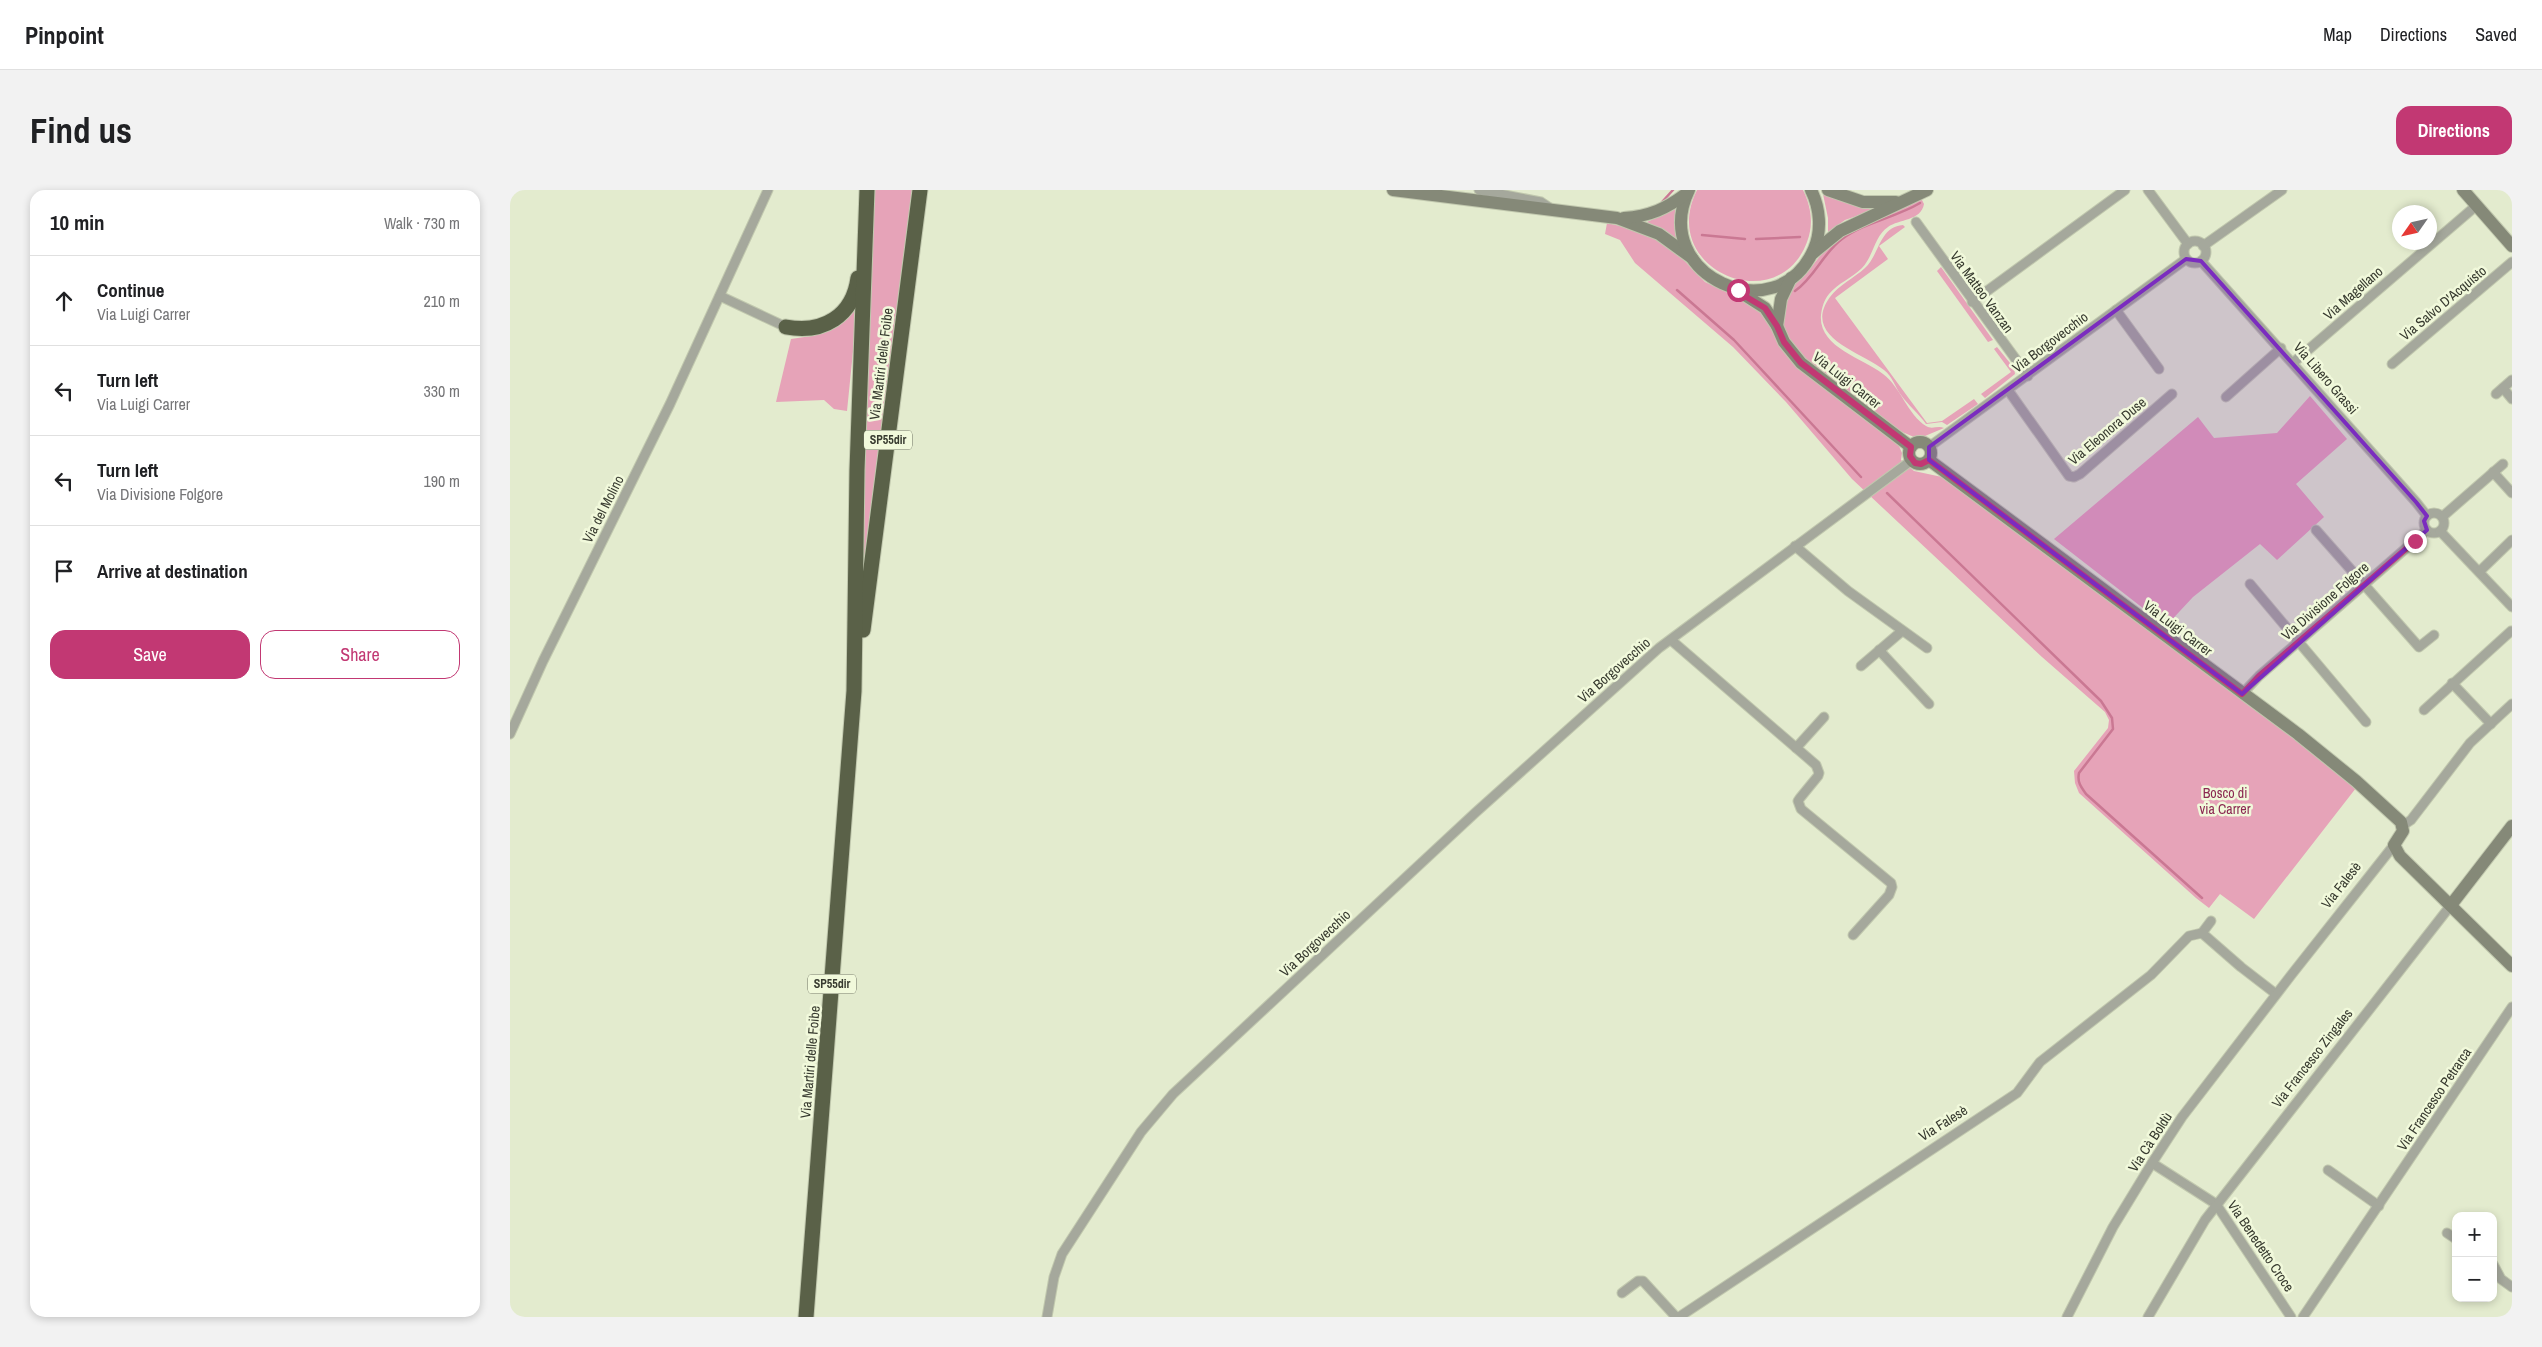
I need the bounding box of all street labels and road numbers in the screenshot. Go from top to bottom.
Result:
street label: Via Matteo Vanzan [1946,248,2018,336]
street label: Via Magellano [2319,262,2387,324]
street label: Via Salvo D'Acquisto [2396,262,2490,344]
street label: Via Martiri delle Foibe [865,307,897,421]
street label: Via Borgovecchio [2008,308,2092,376]
street label: Via Libero Grassi [2290,338,2362,418]
street label: Via Luigi Carrer [1809,348,1885,412]
street label: Via Eleonora Duse [2064,393,2150,469]
road number: SP55dir [864,430,912,450]
street label: Via del Molino [578,472,628,546]
street label: Via Divisione Folgore [2277,558,2373,644]
street label: Via Luigi Carrer [2140,596,2216,660]
street label: Via Borgovecchio [1574,634,1654,706]
street label: Via Falesè [2317,858,2365,912]
street label: Via Borgovecchio [1276,906,1354,980]
road number: SP55dir [808,974,856,994]
street label: Via Martiri delle Foibe [796,1005,824,1119]
street label: Via Francesco Zingales [2268,1005,2357,1111]
street label: Via Francesco Petrarca [2393,1044,2475,1154]
street label: Via Falesè [1915,1101,1971,1145]
street label: Via Cà Boldù [2124,1109,2176,1175]
street label: Via Benedetto Croce [2224,1197,2298,1295]

